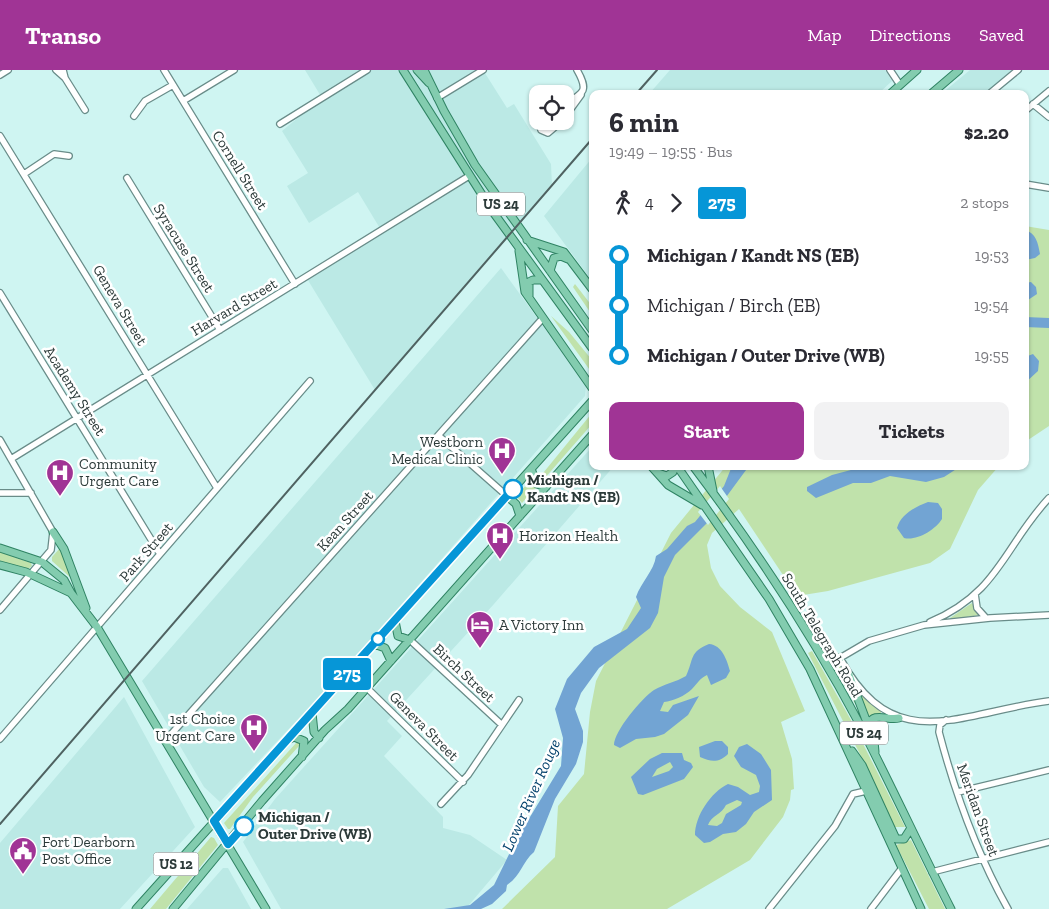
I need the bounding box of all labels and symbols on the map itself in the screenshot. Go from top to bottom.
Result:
street label: Cornell Street [208,127,272,213]
road number: US 24 [477,192,525,216]
street label: Syracuse Street [150,200,219,296]
street label: Geneva Street [89,262,151,349]
street label: Harvard Street [188,274,281,340]
street label: Academy Street [40,343,110,439]
place label: Westborn Medical Clinic [391,433,483,468]
hospital icon: Westborn Medical Clinic [487,436,517,475]
place label: Community Urgent Care [79,455,159,490]
hospital icon: Community Urgent Care [45,458,75,497]
place label: Michigan / Kandt NS (EB) [527,471,620,506]
marker: Michigan / Kandt NS (EB) [503,479,523,499]
street label: Kean Street [313,487,377,555]
street label: Park Street [115,518,177,585]
hospital icon: Horizon Health [485,521,515,560]
place label: Horizon Health [519,527,619,545]
street label: South Telegraph Road [778,570,867,701]
hotel icon: A Victory Inn [465,610,495,649]
place label: A Victory Inn [499,616,584,634]
unlabelled marker [371,632,385,646]
street label: Birch Street [429,640,499,706]
line badge: 275 [318,658,376,690]
street label: Geneva Street [386,688,463,765]
place label: 1st Choice Urgent Care [155,710,235,745]
hospital icon: 1st Choice Urgent Care [239,713,269,752]
road number: US 24 [840,721,888,744]
water label: Lower River Rouge [498,736,564,854]
street label: Meridan Street [953,761,1003,859]
place label: Michigan / Outer Drive (WB) [258,808,371,843]
marker: Michigan / Outer Drive (WB) [234,816,254,836]
place label: Fort Dearborn Post Office [42,833,135,868]
public building icon: Fort Dearborn Post Office [8,836,38,875]
road number: US 12 [154,852,198,876]

